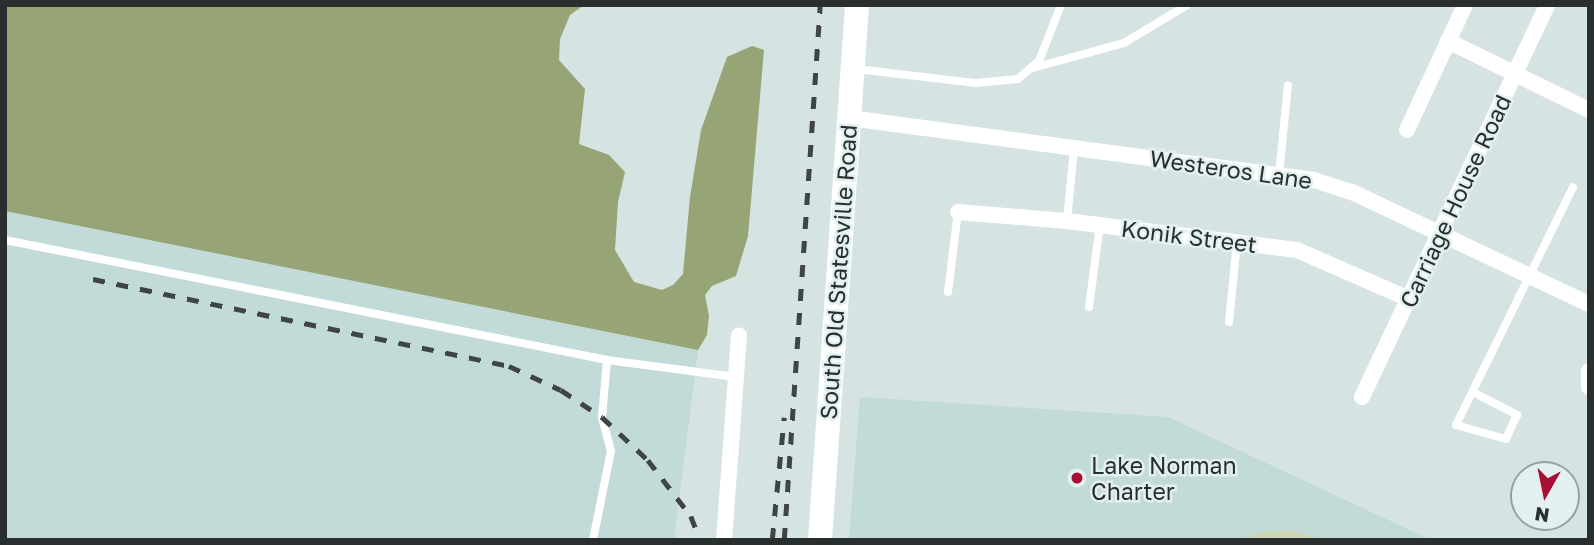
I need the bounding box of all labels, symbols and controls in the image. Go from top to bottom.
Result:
street label: Carriage House Road [1394,90,1516,312]
street label: South Old Statesville Road [814,124,862,420]
street label: Westeros Lane [1148,144,1314,194]
street label: Konik Street [1120,214,1258,258]
place label: Lake Norman Charter [1091,451,1237,505]
north arrow [1510,461,1580,531]
marker: Lake Norman Charter [1069,470,1085,486]
text: N [1533,503,1551,528]

